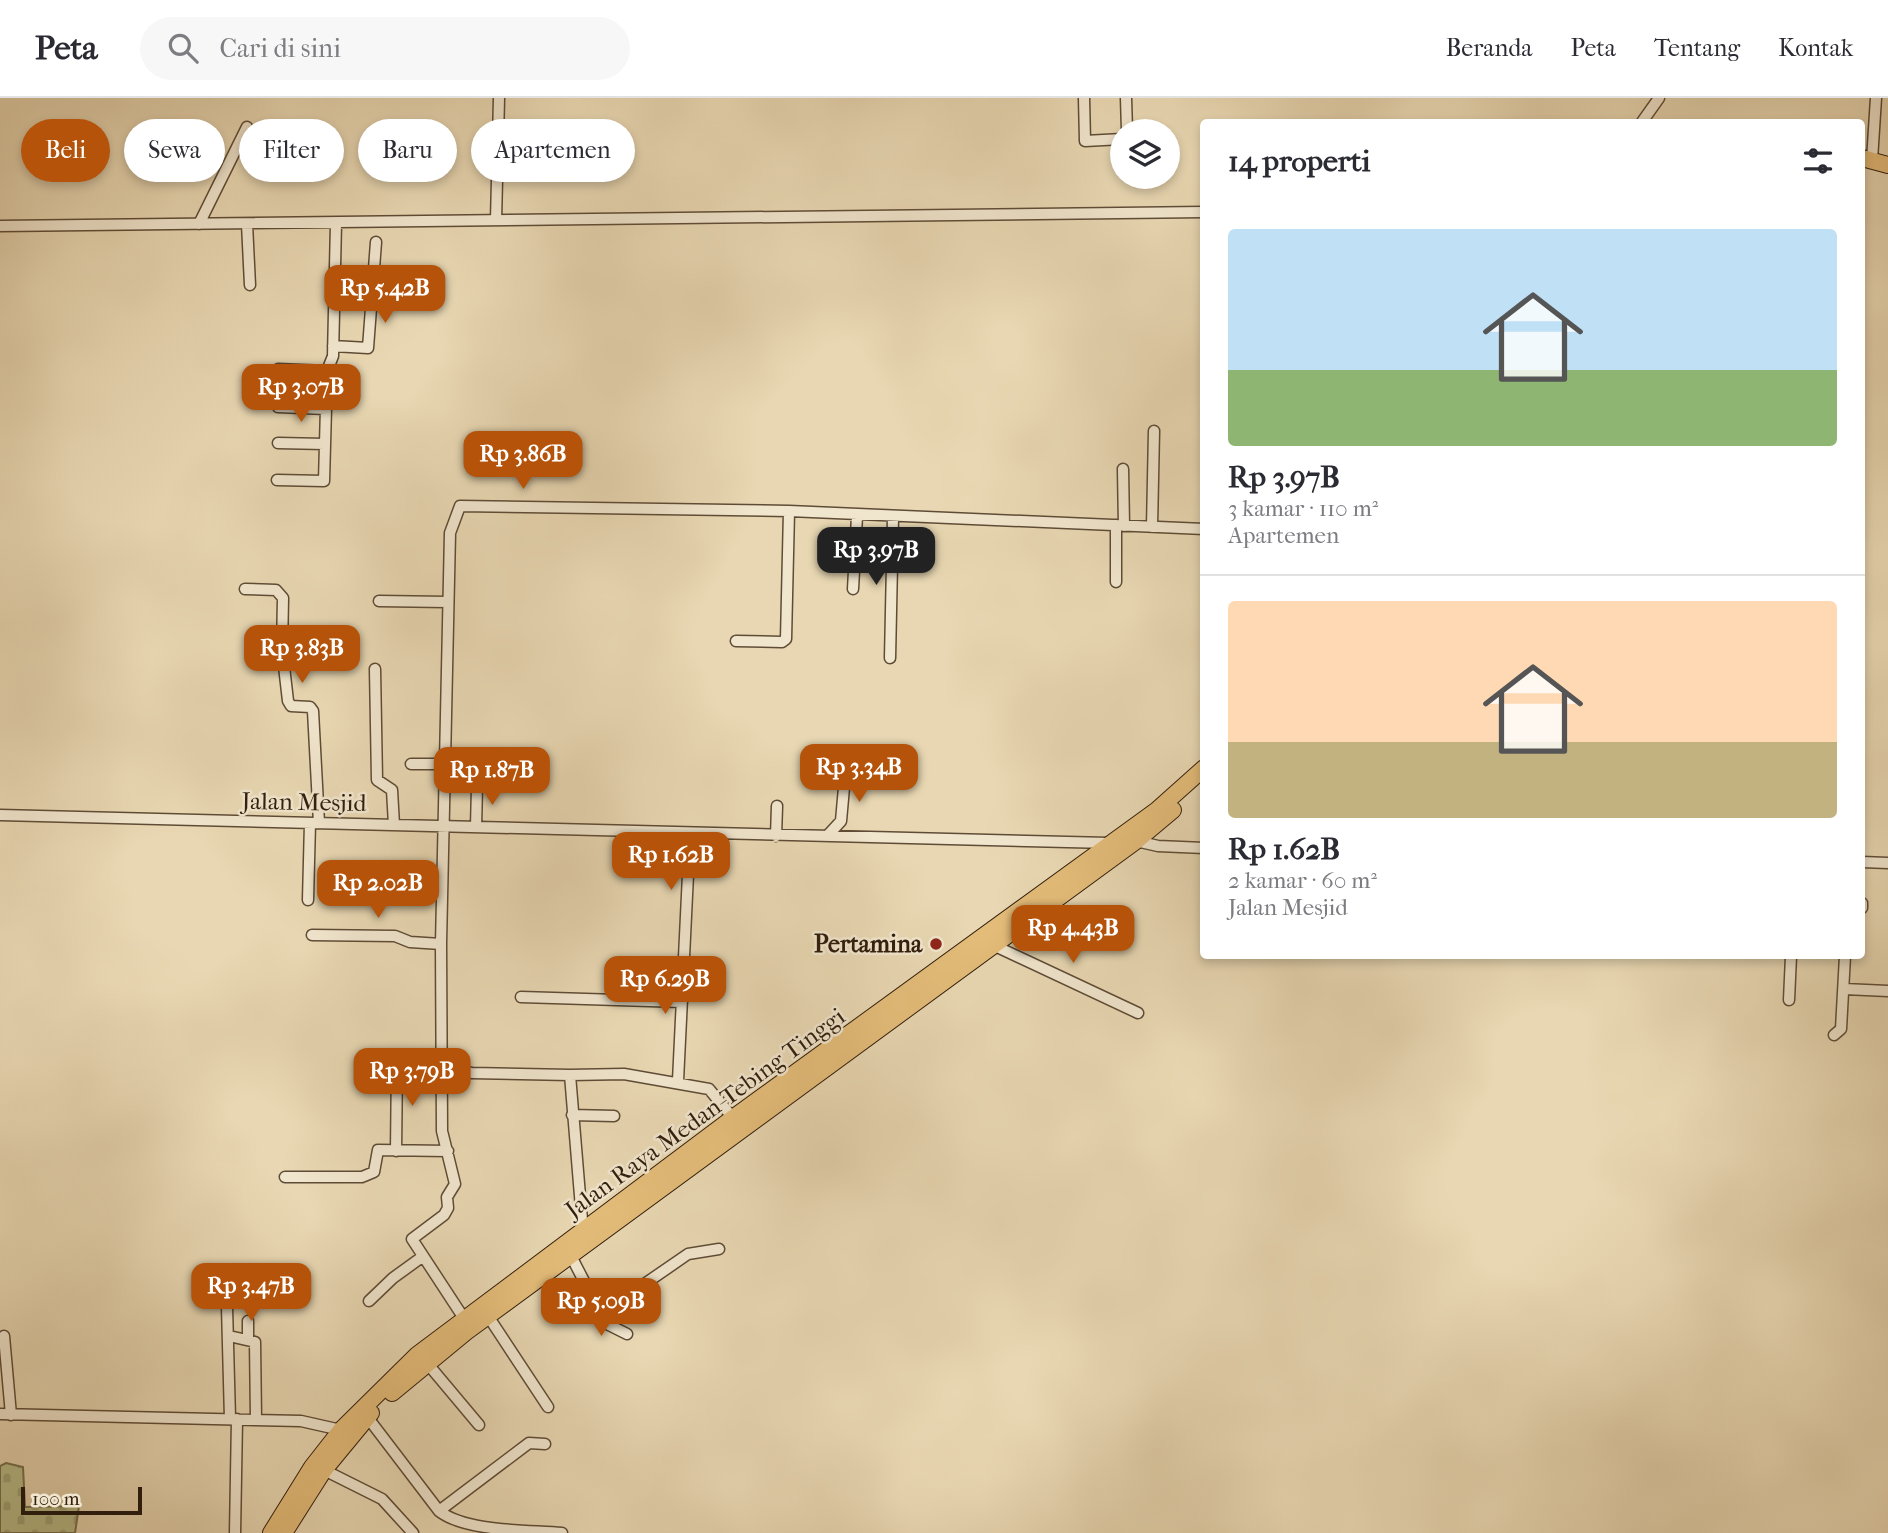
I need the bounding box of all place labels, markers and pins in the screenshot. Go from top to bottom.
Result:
pin: Rp 5.42B [313,266,457,325]
pin: Rp 3.07B [229,364,373,424]
pin: Rp 3.86B [451,432,595,491]
pin: Rp 3.97B [804,528,948,587]
pin: Rp 3.83B [230,626,374,685]
pin: Rp 3.34B [787,744,931,804]
pin: Rp 1.87B [420,748,564,807]
pin: Rp 1.62B [599,832,743,892]
pin: Rp 2.02B [306,860,450,920]
pin: Rp 4.43B [1001,906,1145,965]
place label: Pertamina [814,930,923,958]
marker: Pertamina [928,936,944,952]
pin: Rp 6.29B [593,956,737,1016]
pin: Rp 3.79B [340,1048,484,1108]
pin: Rp 3.47B [179,1264,323,1323]
pin: Rp 5.09B [529,1278,673,1338]

